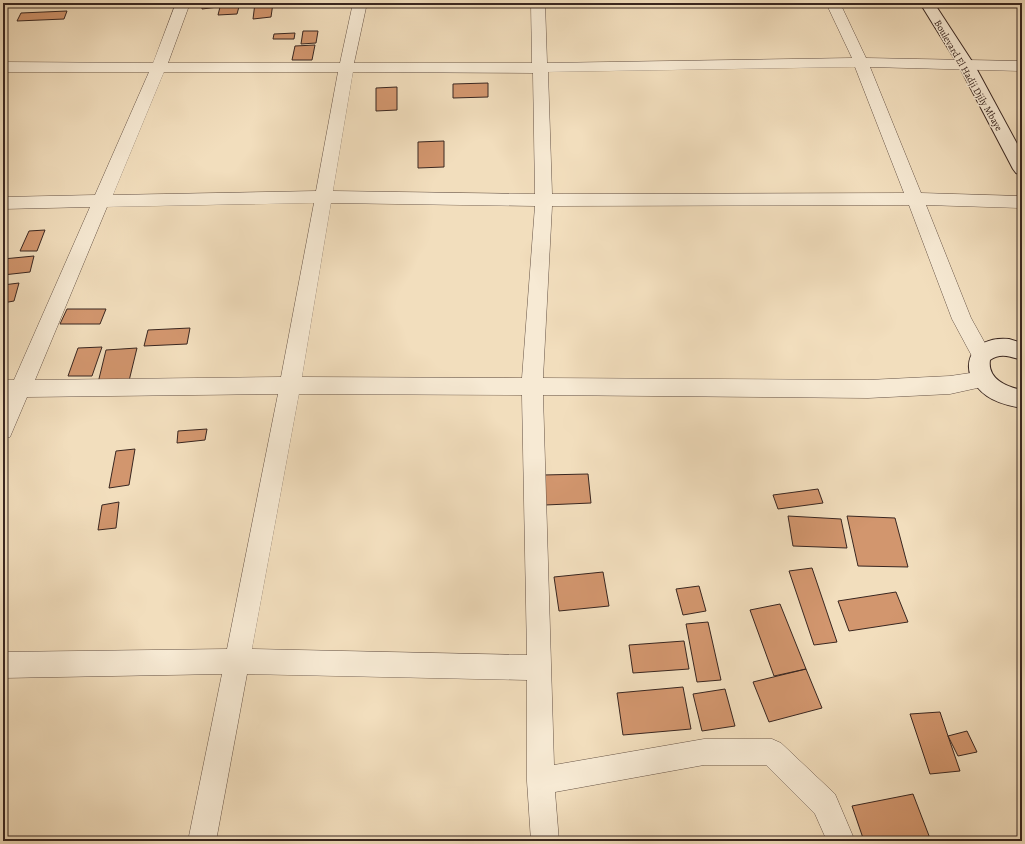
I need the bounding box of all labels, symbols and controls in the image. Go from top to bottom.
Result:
street label: Boulevard El Hadji Djily Mbaye [931,17,1006,134]

